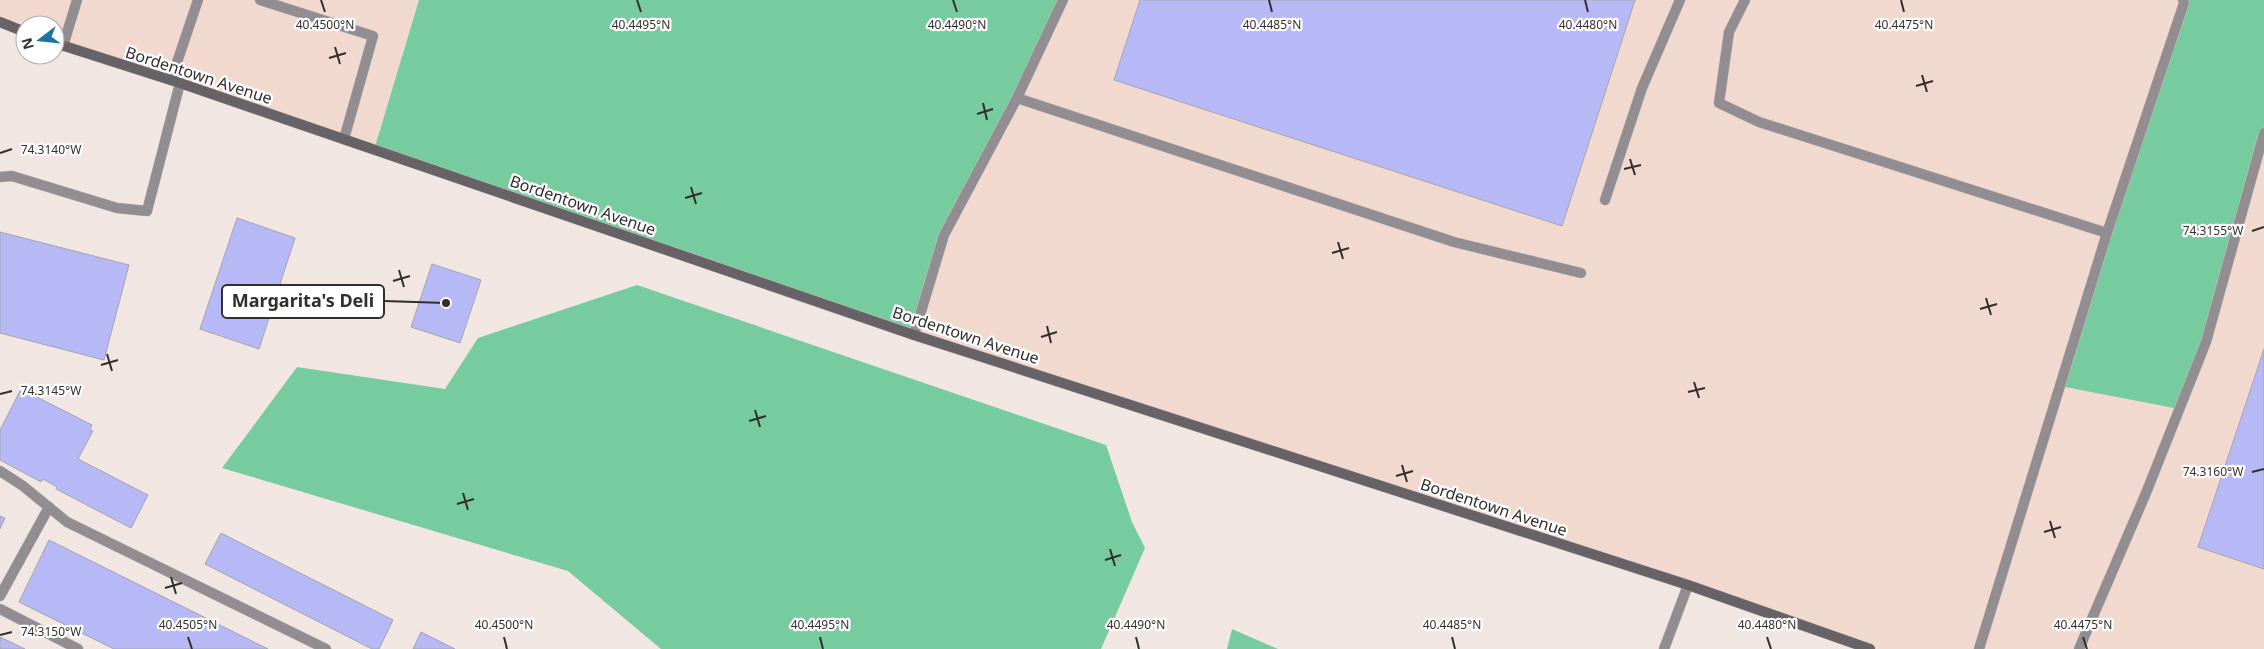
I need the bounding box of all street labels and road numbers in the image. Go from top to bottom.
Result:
street label: Bordentown Avenue [123,41,275,109]
street label: Bordentown Avenue [507,170,659,240]
street label: Bordentown Avenue [890,301,1042,369]
street label: Bordentown Avenue [1418,473,1570,541]

